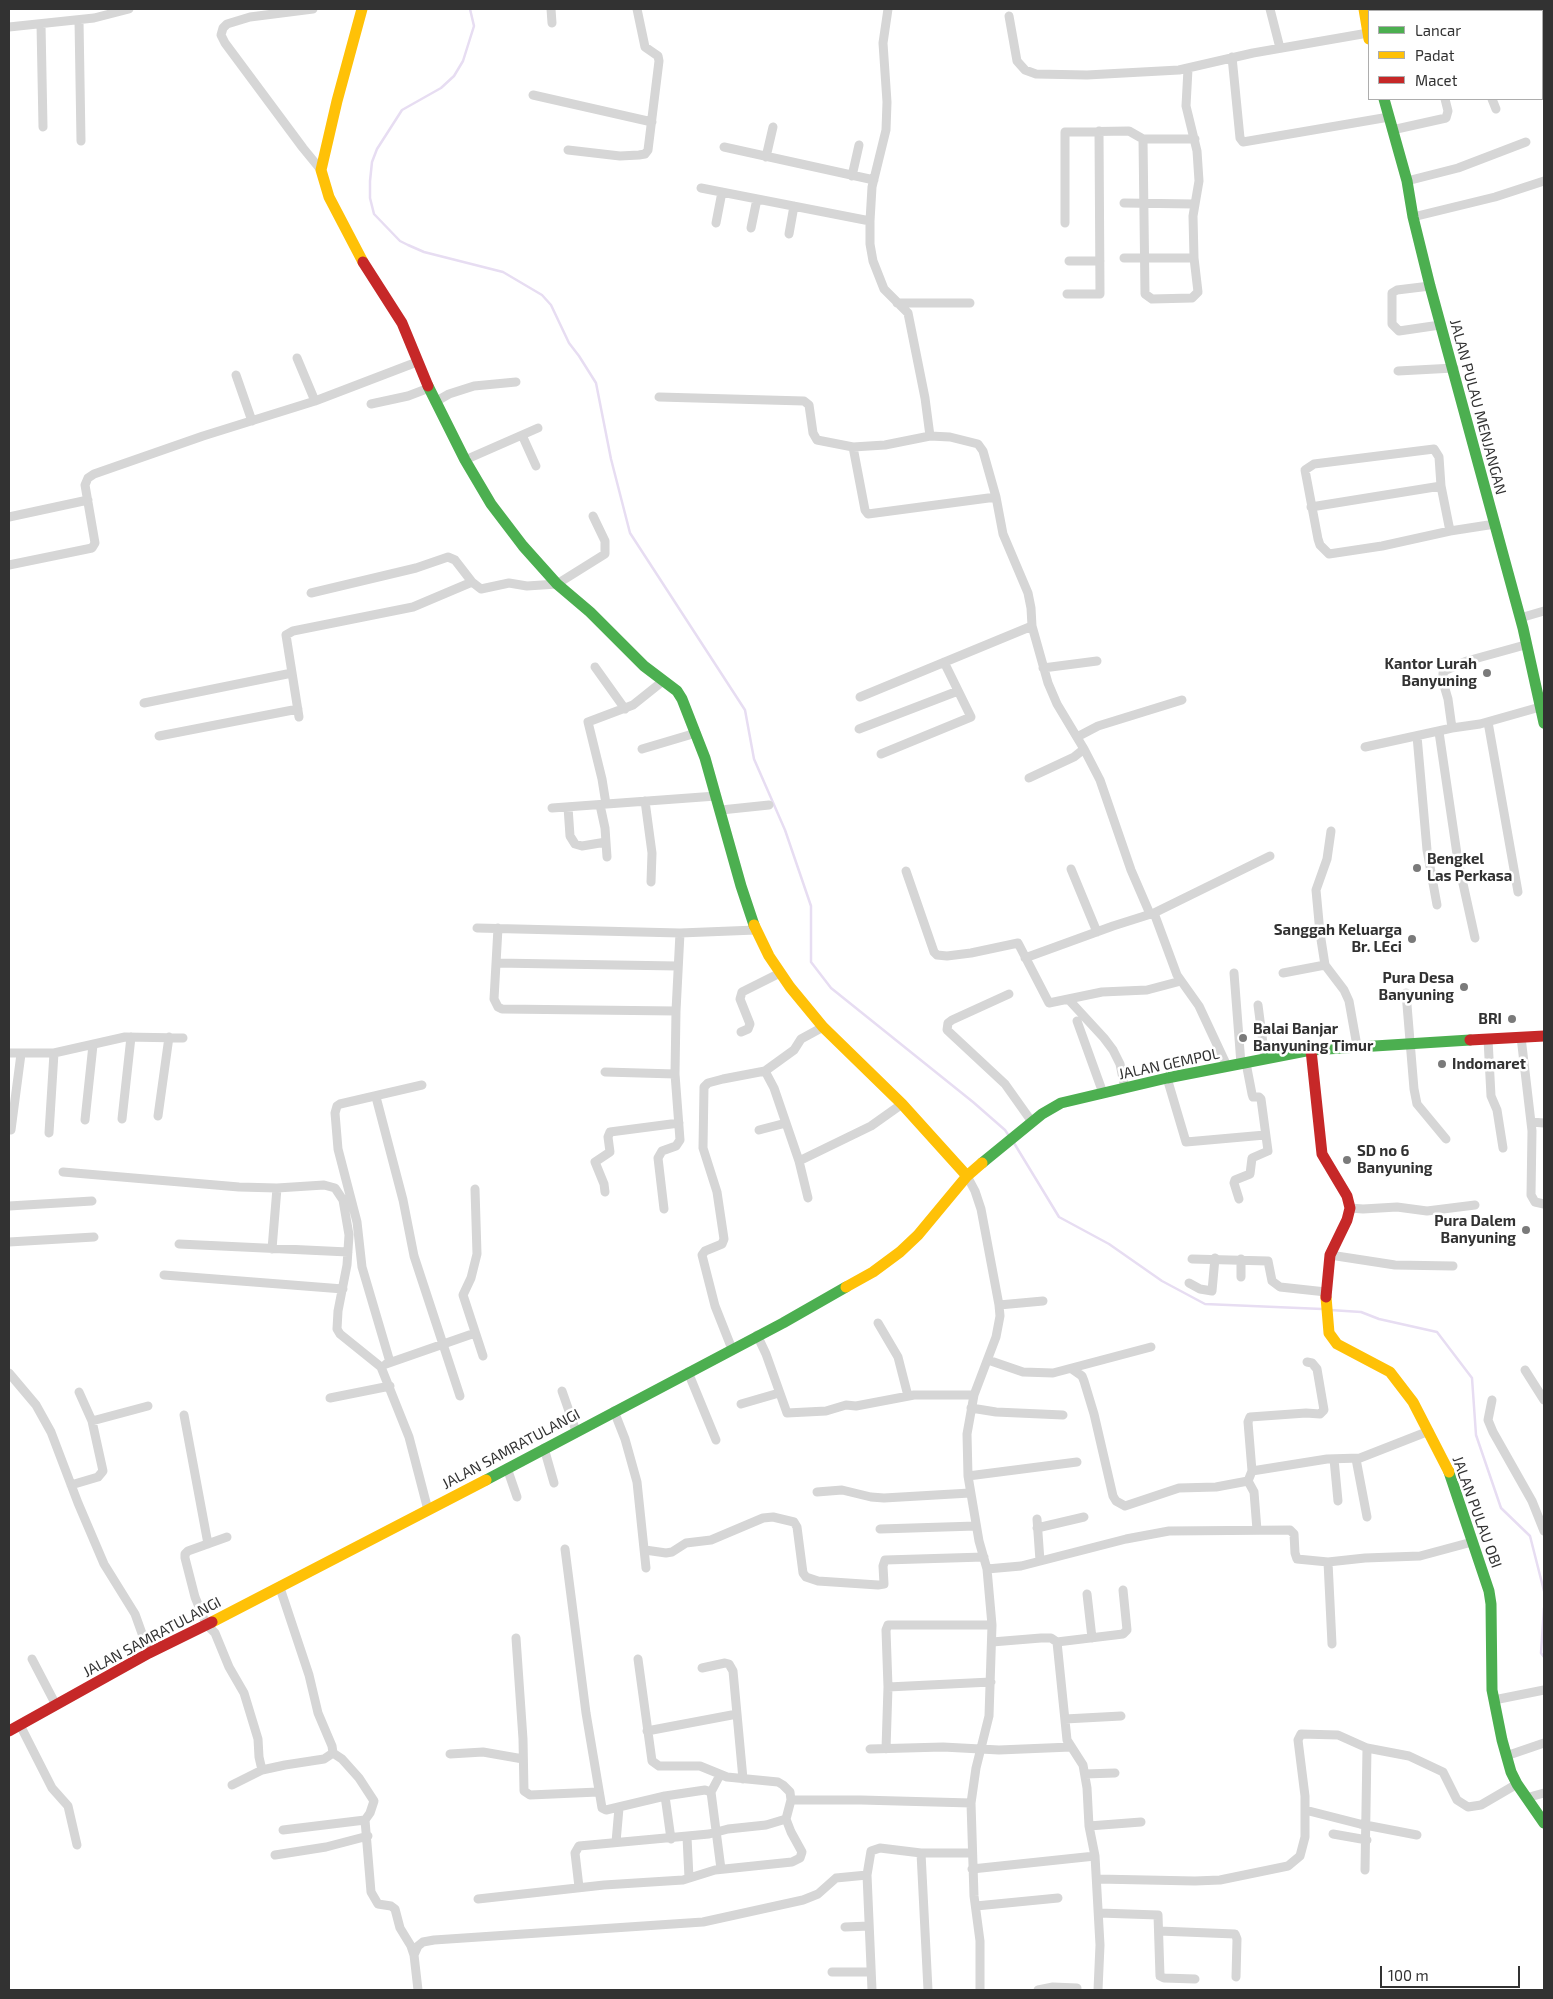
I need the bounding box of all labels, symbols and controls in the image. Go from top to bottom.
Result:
legend [1368,10,1543,100]
text: Lancar [1415,21,1461,39]
text: Padat [1415,46,1455,64]
text: Macet [1415,71,1457,89]
street label: JALAN PULAU MENJANGAN [1446,317,1510,497]
place label: Kantor Lurah Banyuning [1384,655,1477,690]
marker: Kantor Lurah Banyuning [1481,667,1493,679]
place label: Bengkel Las Perkasa [1427,850,1512,885]
marker: Bengkel Las Perkasa [1411,862,1423,874]
place label: Sanggah Keluarga Br. LEci [1274,921,1402,956]
marker: Sanggah Keluarga Br. LEci [1406,933,1418,945]
place label: Pura Desa Banyuning [1379,969,1454,1004]
marker: Pura Desa Banyuning [1458,981,1470,993]
place label: BRI [1478,1010,1502,1028]
marker: BRI [1506,1013,1518,1025]
place label: Balai Banjar Banyuning Timur [1253,1020,1373,1055]
marker: Balai Banjar Banyuning Timur [1237,1032,1249,1044]
street label: JALAN GEMPOL [1117,1044,1221,1084]
place label: Indomaret [1452,1055,1526,1073]
marker: Indomaret [1436,1058,1448,1070]
place label: SD no 6 Banyuning [1357,1142,1432,1177]
marker: SD no 6 Banyuning [1341,1154,1353,1166]
place label: Pura Dalem Banyuning [1434,1212,1516,1247]
marker: Pura Dalem Banyuning [1520,1224,1532,1236]
street label: JALAN SAMRATULANGI [439,1405,583,1493]
street label: JALAN PULAU OBI [1448,1454,1506,1570]
street label: JALAN SAMRATULANGI [80,1593,224,1681]
scale bar [1383,1956,1523,1988]
text: 100 m [1388,1966,1429,1984]

